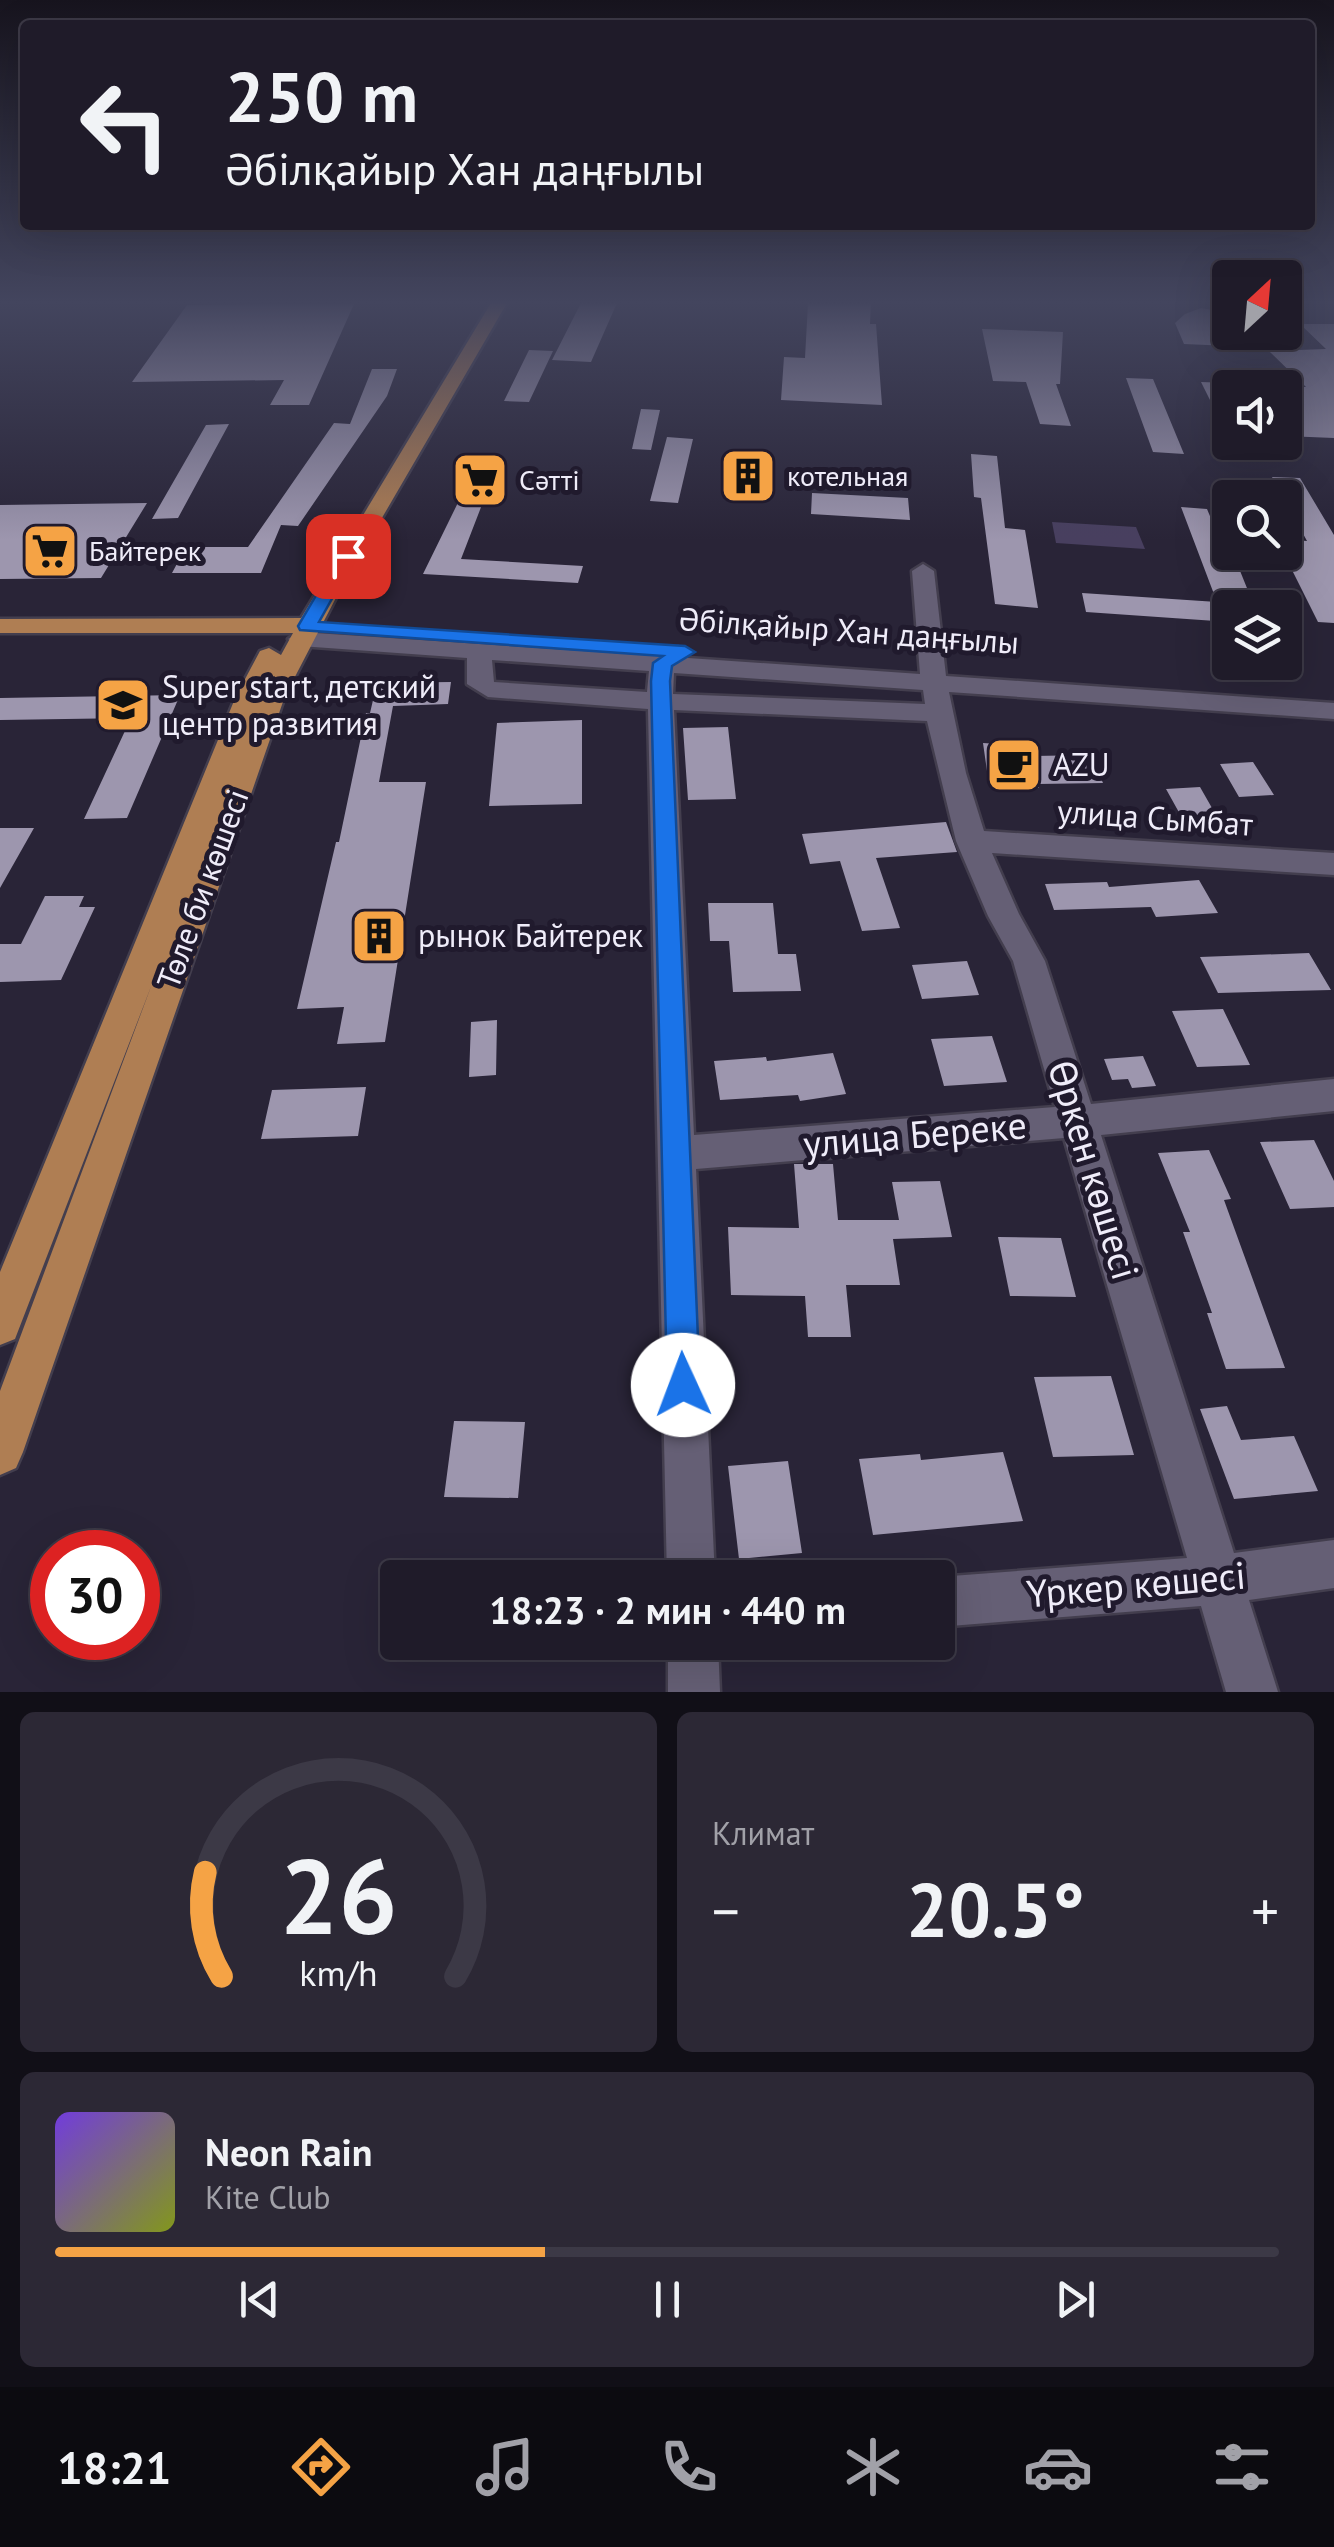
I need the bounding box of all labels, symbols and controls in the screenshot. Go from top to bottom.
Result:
text: 250 m [225,51,418,141]
icon: left [60,60,190,190]
text: Әбілқайыр Хан даңғылы [225,139,704,197]
north arrow [1212,260,1302,350]
map controls [1212,260,1302,680]
button: sound [1212,370,1302,460]
building icon: котельная [718,446,778,506]
supermarket icon: Cәтті [450,450,510,510]
place label: котельная [787,457,908,494]
place label: Cәтті [519,461,580,498]
button: search [1212,480,1302,570]
pin [306,514,391,599]
supermarket icon: Байтерек [20,521,80,581]
icon: arrive [321,529,376,584]
place label: Байтерек [89,532,202,569]
button: layers [1212,590,1302,680]
street label: Әбілқайыр Хан даңғылы [678,597,1020,663]
place label: Super start, детский центр развития [162,665,436,744]
school or university icon: Super start, детский центр развития [93,675,153,735]
cafe icon: AZU [984,735,1044,795]
place label: AZU [1053,743,1110,785]
street label: Төле би көшесі [147,783,258,994]
street label: улица Сымбат [1056,789,1254,845]
building icon: рынок Байтерек [349,906,409,966]
place label: рынок Байтерек [418,914,644,956]
street label: Өркен көшесі [1038,1054,1151,1285]
street label: улица Береке [801,1099,1029,1168]
position arrow [631,1333,735,1437]
speed limit sign: 30 [30,1530,160,1660]
street label: Үркер көшесі [1024,1550,1248,1617]
text: 18:23 · 2 мин · 440 m [489,1585,846,1634]
text: Климат [712,1812,814,1854]
text: 26 [280,1828,397,1963]
text: 20.5° [906,1861,1085,1958]
text: − [712,1875,740,1946]
text: + [1251,1875,1279,1946]
text: km/h [299,1950,378,1996]
text: Neon Rain [205,2127,372,2176]
text: Kite Club [205,2176,331,2218]
icon: previous [232,2272,287,2327]
icon: pause [640,2272,695,2327]
icon: next [1048,2272,1103,2327]
icon: directions [286,2432,356,2502]
icon: music [470,2432,540,2502]
icon: phone [654,2432,724,2502]
icon: climate [838,2432,908,2502]
icon: car [1023,2432,1093,2502]
icon: filters [1207,2432,1277,2502]
text: 18:21 [57,2438,171,2496]

